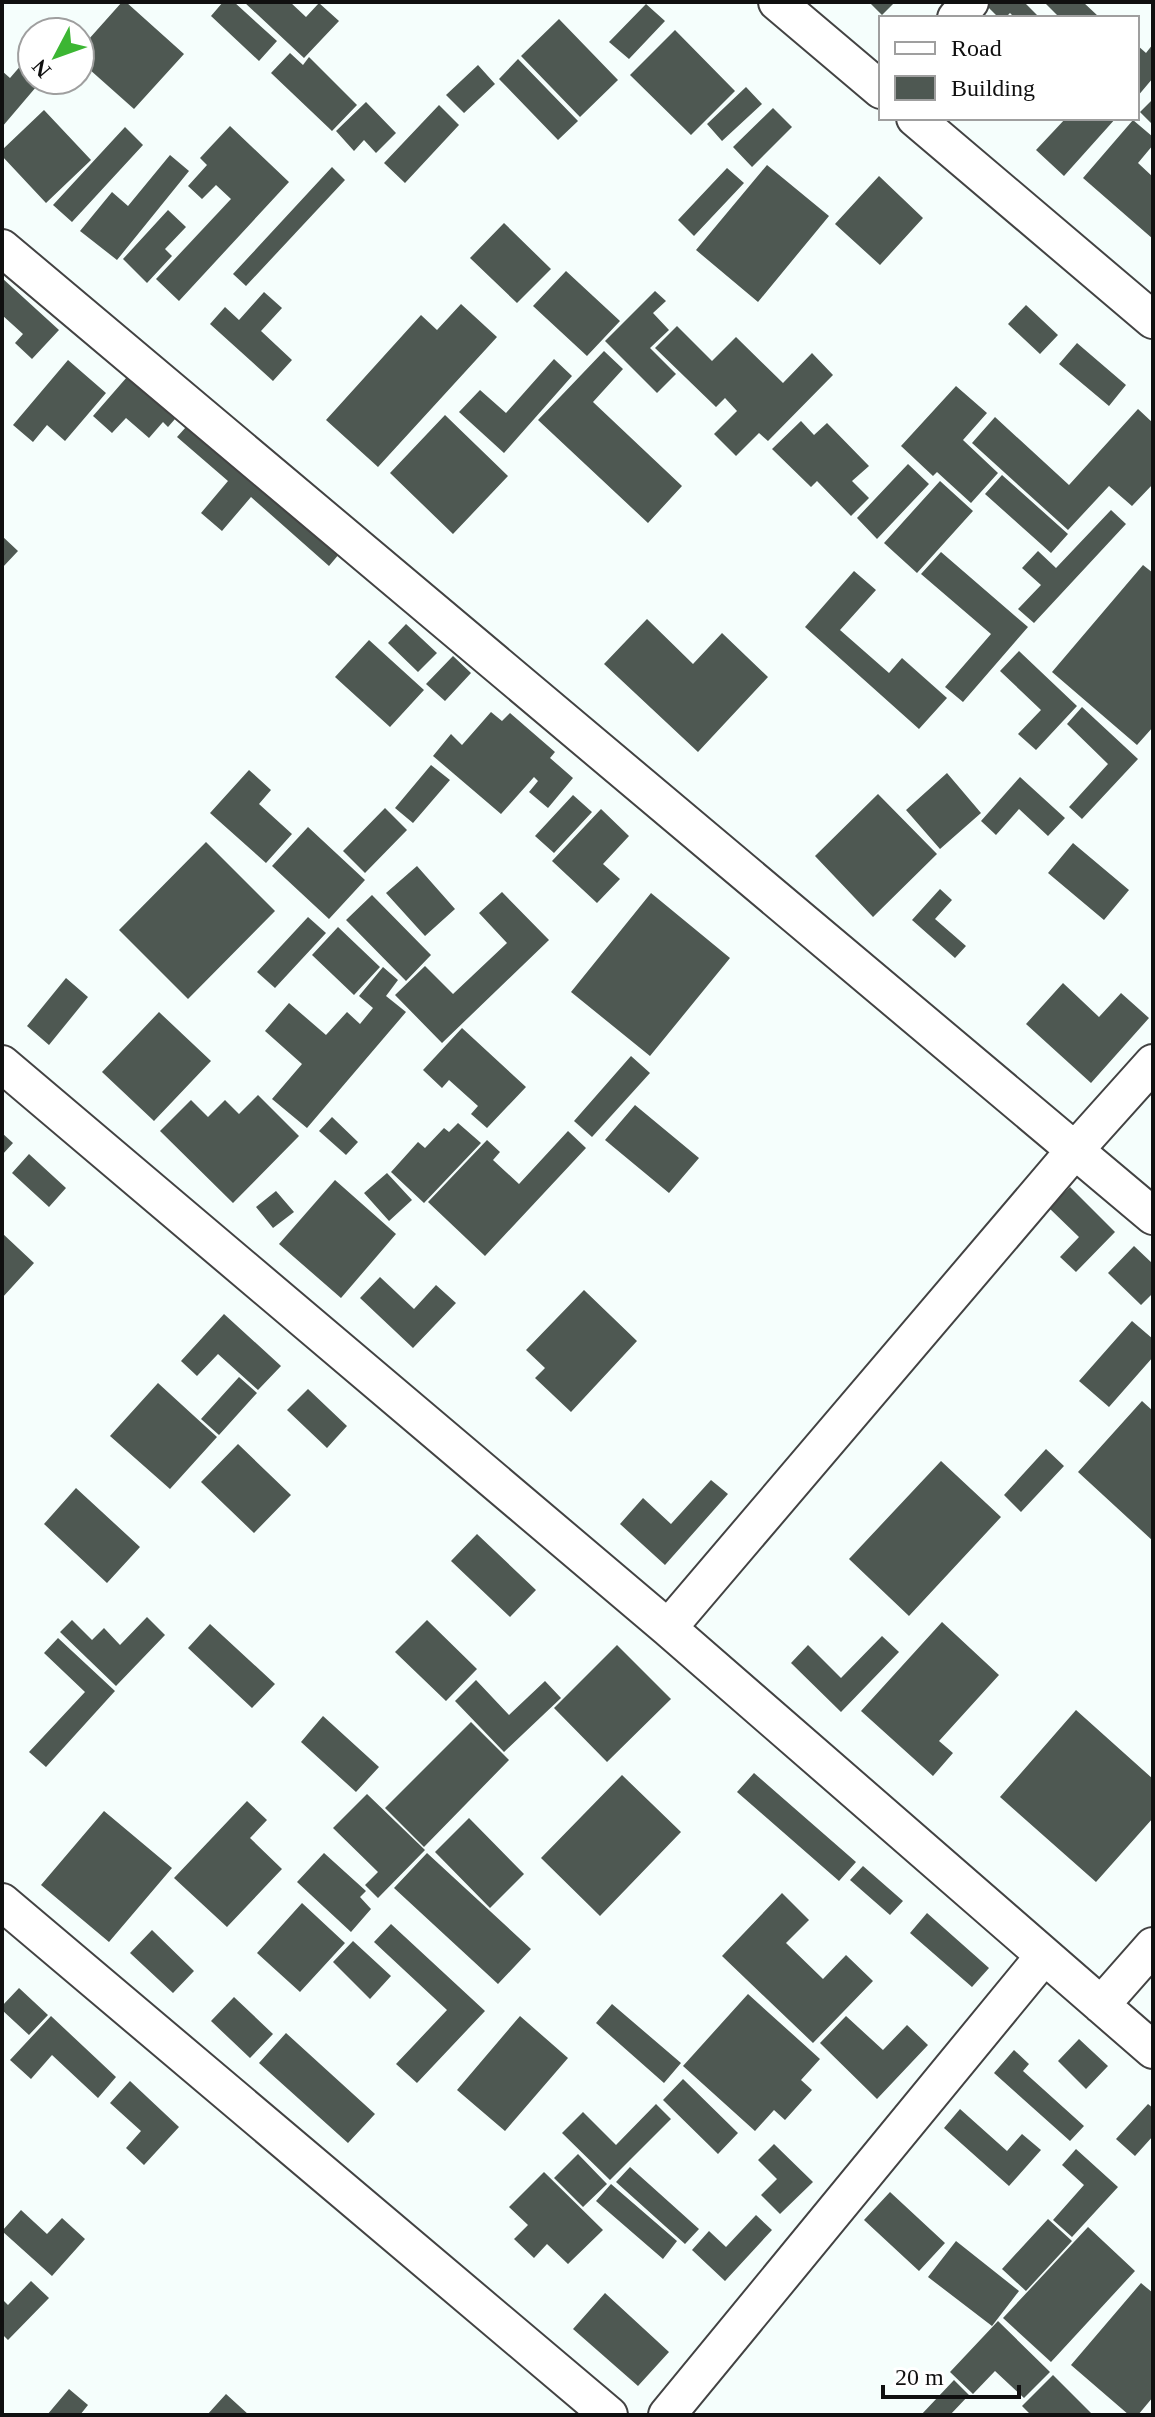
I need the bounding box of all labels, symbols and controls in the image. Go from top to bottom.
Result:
north arrow [16,16,96,96]
legend [879,16,1139,120]
text: Road [951,35,1002,61]
text: N [27,55,56,83]
text: Building [951,75,1035,101]
scale bar [883,2349,1019,2399]
text: 20 m [895,2364,944,2390]

